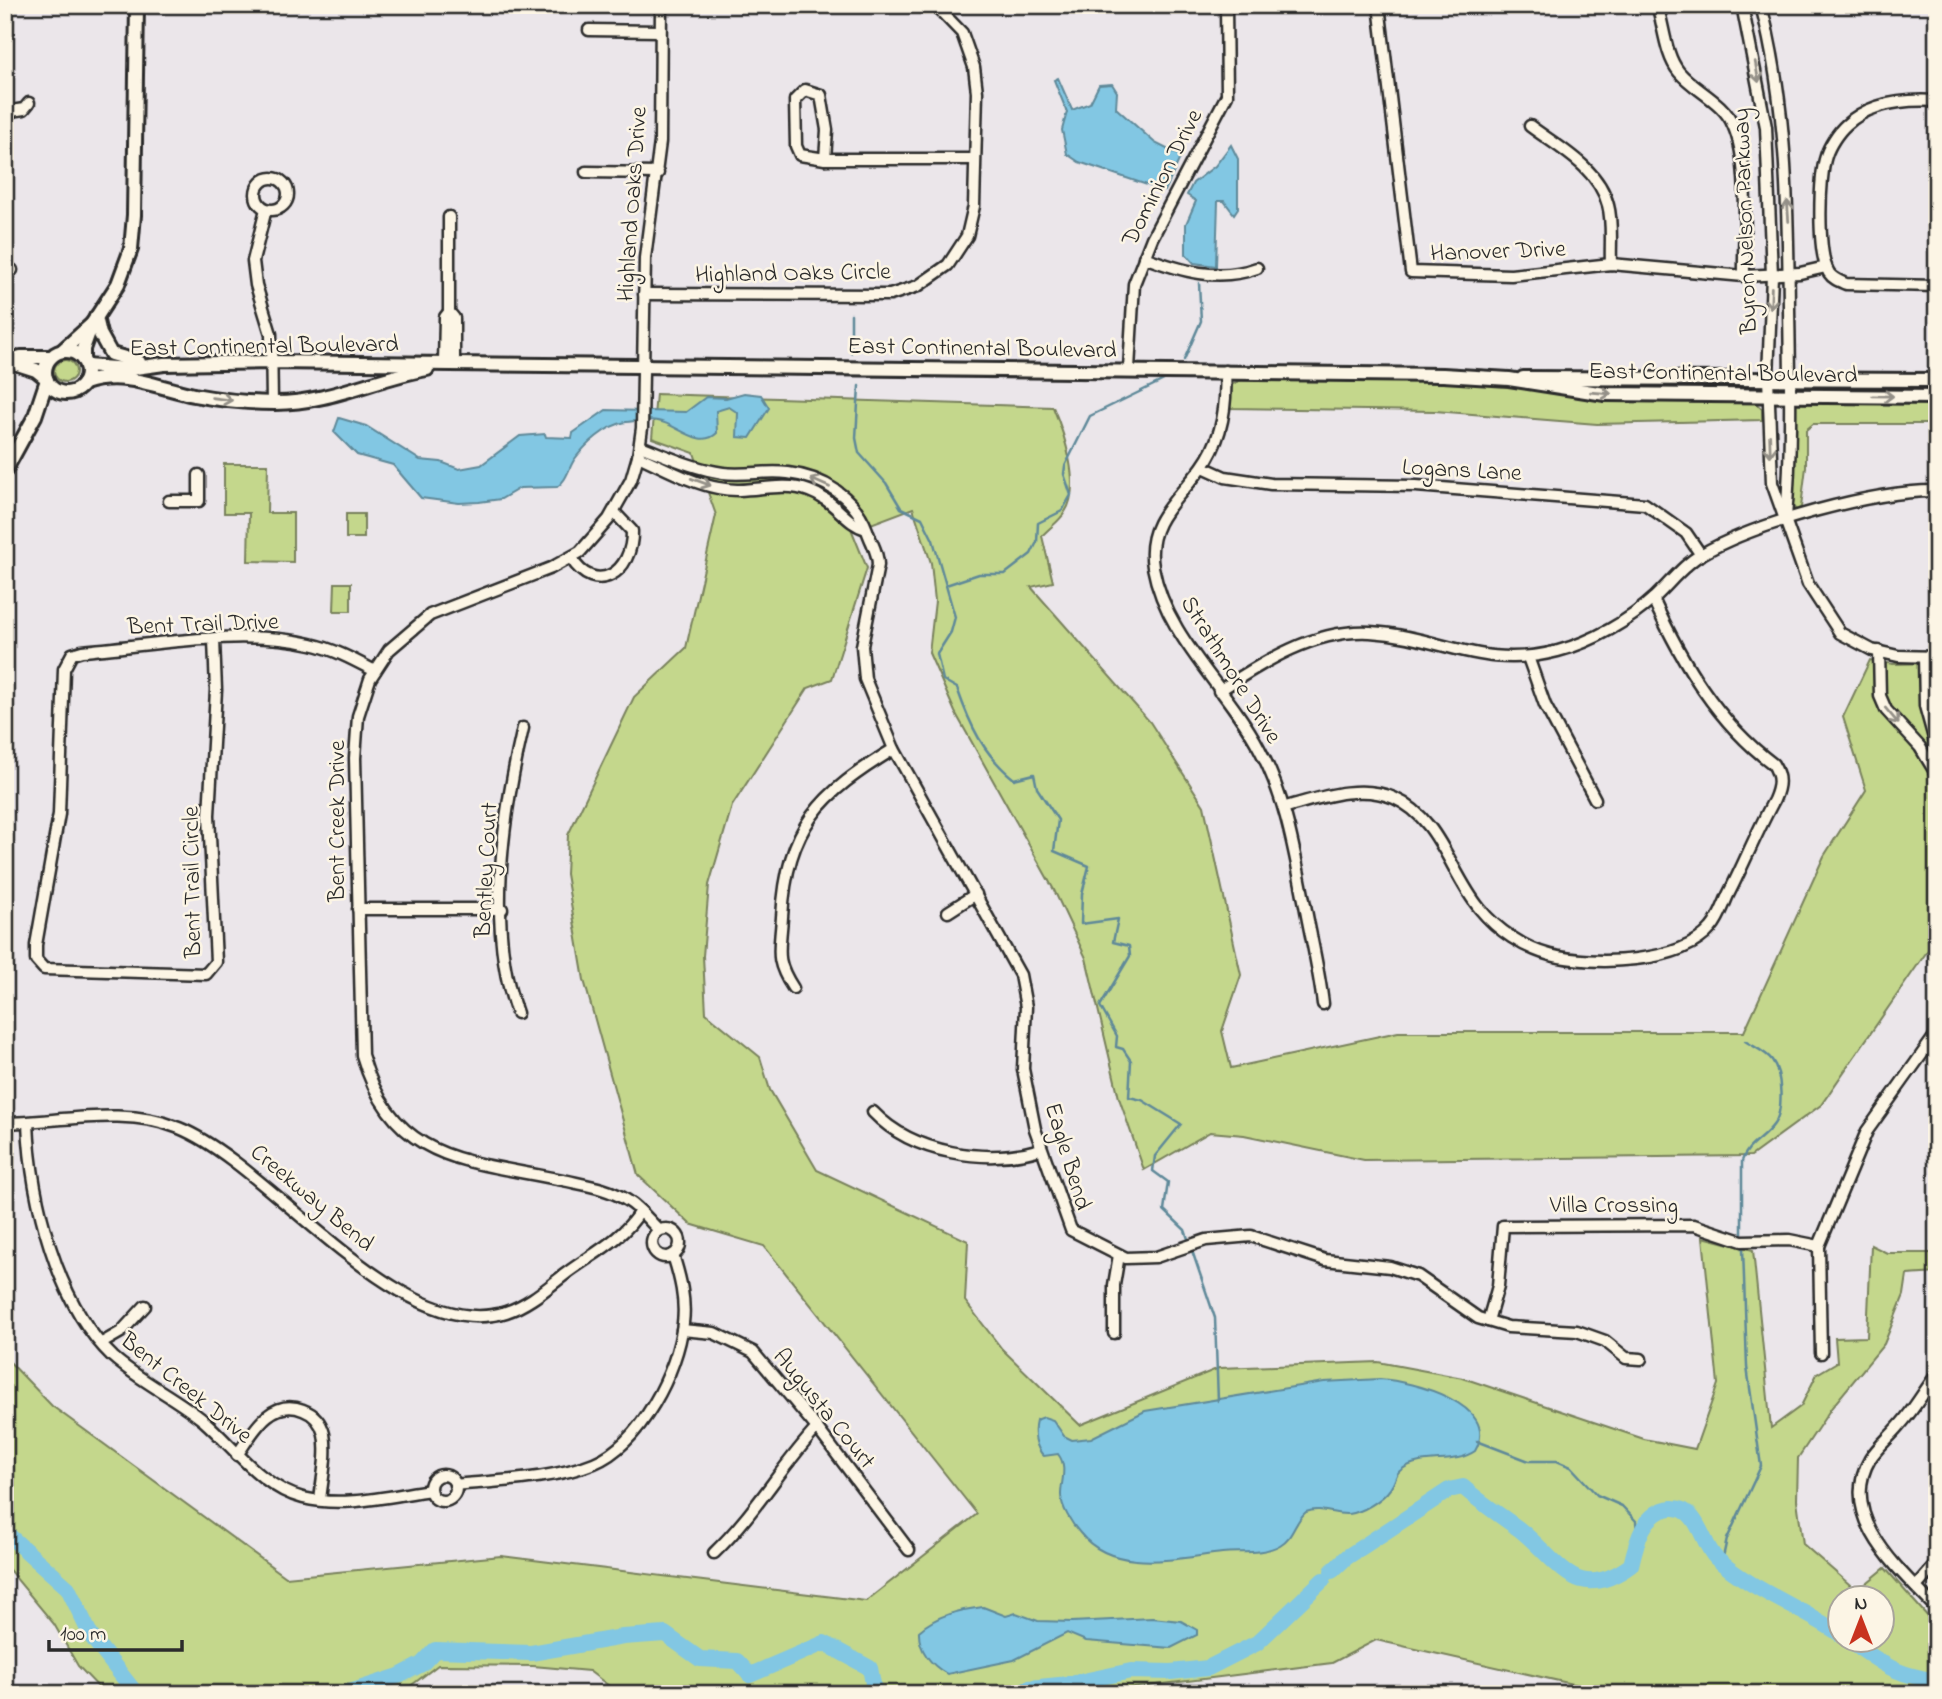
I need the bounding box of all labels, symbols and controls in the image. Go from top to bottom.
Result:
one-way arrow [1751,60,1764,83]
street label: Dominion Drive [1113,103,1213,254]
street label: Highland Oaks Drive [609,105,658,303]
street label: Byron Nelson Parkway [1725,107,1769,336]
one-way arrow [1781,201,1794,223]
street label: Hanover Drive [1430,233,1567,272]
street label: Highland Oaks Circle [695,255,891,294]
one-way arrow [1764,287,1778,310]
street label: East Continental Boulevard [129,328,400,367]
street label: East Continental Boulevard [847,330,1117,369]
street label: East Continental Boulevard [1588,355,1858,394]
one-way arrow [1589,387,1611,400]
one-way arrow [1871,389,1894,403]
one-way arrow [210,393,233,406]
one-way arrow [1764,434,1777,457]
street label: Logans Lane [1401,451,1523,492]
one-way arrow [810,476,831,489]
one-way arrow [689,477,711,489]
street label: Strathmore Drive [1170,589,1290,751]
street label: Bent Trail Drive [126,605,280,646]
one-way arrow [1884,706,1900,724]
street label: Bent Creek Drive [321,740,356,903]
street label: Bentley Court [466,801,510,940]
street label: Bent Trail Circle [175,806,212,959]
street label: Eagle Bend [1034,1099,1100,1215]
street label: Creekway Bend [241,1136,382,1263]
street label: Villa Crossing [1549,1189,1678,1224]
street label: Bent Creek Drive [111,1324,259,1454]
street label: Augusta Court [763,1341,883,1478]
north arrow [1826,1584,1896,1654]
text: N [1855,1591,1868,1618]
scale bar [49,1608,182,1652]
text: 100 m [60,1620,106,1650]

